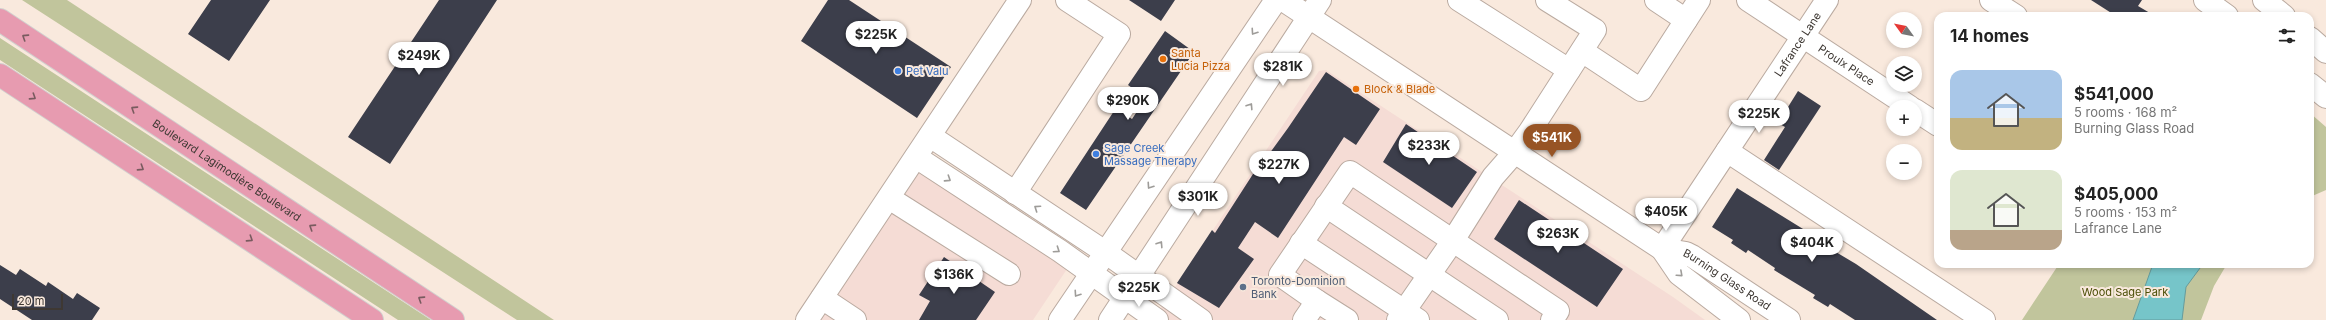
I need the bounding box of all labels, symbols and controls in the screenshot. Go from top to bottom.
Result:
street label: Lafrance Lane [1771,9,1824,79]
north arrow [1886,12,1922,48]
map controls [1886,12,1922,180]
pin: $225K [848,21,904,55]
icon: filters [2276,25,2298,47]
text: $225K [855,26,897,42]
text: 14 homes [1950,26,2029,46]
one-way arrow [1251,28,1259,35]
one-way arrow [23,35,30,42]
street label: Proulx Place [1816,41,1877,89]
pin: $249K [391,42,447,76]
place label: Santa Lucia Pizza [1171,46,1230,73]
text: $249K [397,47,441,63]
pin: $281K [1255,53,1311,87]
marker: Santa Lucia Pizza [1158,54,1168,64]
button: layers [1886,56,1922,92]
text: $281K [1263,58,1303,74]
place label: Pet Valu [906,64,948,78]
marker: Pet Valu [893,66,903,76]
place label: Block & Blade [1364,82,1435,96]
marker: Block & Blade [1351,84,1361,94]
text: $541,000 [2074,84,2154,104]
icon: home [1982,86,2030,134]
pin: $290K [1100,87,1156,121]
one-way arrow [28,92,35,99]
text: $290K [1106,92,1150,108]
pin: $225K [1731,100,1787,134]
button: + [1886,100,1922,136]
one-way arrow [1246,103,1253,110]
text: 5 rooms · 168 m² [2074,104,2177,120]
text: $225K [1738,105,1780,121]
one-way arrow [131,106,138,114]
street label: Boulevard Lagimodière Boulevard [150,116,304,224]
text: Burning Glass Road [2074,120,2194,136]
pin: $541K [1524,124,1580,158]
text: $541K [1532,129,1572,145]
pin: $233K [1401,132,1457,166]
text: $233K [1408,137,1450,153]
place label: Sage Creek Massage Therapy [1104,141,1197,168]
button: − [1886,144,1922,180]
marker: Sage Creek Massage Therapy [1091,149,1101,159]
pin: $227K [1251,151,1307,185]
text: $227K [1258,156,1300,172]
one-way arrow [137,163,144,171]
one-way arrow [944,174,951,181]
one-way arrow [1147,182,1154,189]
pin: $301K [1170,183,1226,217]
text: $405,000 [2074,184,2158,204]
icon: home [1982,186,2030,234]
text: $301K [1178,188,1218,204]
pin: $405K [1638,198,1694,232]
text: $405K [1644,203,1688,219]
text: 5 rooms · 153 m² [2074,204,2177,220]
one-way arrow [1034,205,1041,213]
pin: $263K [1530,220,1586,254]
text: Lafrance Lane [2074,220,2162,236]
one-way arrow [310,225,317,232]
text: $263K [1537,225,1579,241]
pin: $404K [1784,229,1840,263]
text: $404K [1790,234,1834,250]
one-way arrow [246,235,253,242]
one-way arrow [1155,241,1163,248]
one-way arrow [1053,245,1060,253]
street label: Burning Glass Road [1681,246,1774,313]
pin: $136K [926,261,982,295]
text: $136K [934,266,974,282]
one-way arrow [1675,269,1683,277]
pin: $225K [1111,274,1167,308]
place label: Toronto-Dominion Bank [1251,274,1345,301]
text: $225K [1118,279,1160,295]
marker: Toronto-Dominion Bank [1238,282,1248,292]
park label: Wood Sage Park [2082,285,2168,299]
one-way arrow [1075,290,1082,297]
scale bar [12,292,63,311]
text: 20 m [18,294,44,308]
one-way arrow [418,296,425,303]

